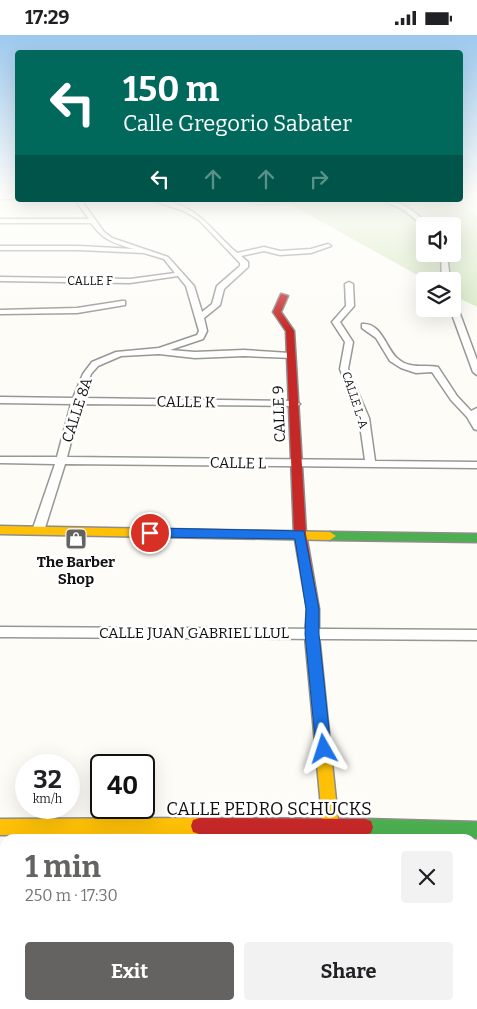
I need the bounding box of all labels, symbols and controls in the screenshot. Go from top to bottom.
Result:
text: 17:29 [25,6,70,29]
text: 150 m [123,68,219,110]
icon: left [40,70,105,135]
text: Calle Gregorio Sabater [123,110,352,137]
icon: left [146,165,174,193]
icon: ahead [199,165,227,193]
icon: ahead [252,165,280,193]
icon: right [305,165,333,193]
map controls [416,217,461,317]
button: sound [416,217,461,262]
button: layers [416,272,461,317]
street label: CALLE F [67,274,113,288]
street label: CALLE L-A [339,370,371,431]
street label: CALLE 8A [58,375,96,445]
street label: CALLE 9 [269,385,289,443]
street label: CALLE K [156,392,216,412]
street label: CALLE L [210,454,266,472]
pin [129,512,171,554]
icon: arrive [136,519,164,547]
shop icon: The Barber Shop [64,527,88,551]
place label: The Barber Shop [37,553,115,588]
street label: CALLE JUAN GABRIEL LLUL [99,624,289,642]
position arrow [297,722,349,774]
speed limit sign: 40 [90,754,155,819]
text: 32 [33,765,62,795]
text: km/h [33,792,62,806]
street label: CALLE PEDRO SCHUCKS [166,798,372,820]
text: 1 min [25,849,101,885]
button: close [401,851,453,903]
text: 250 m · 17:30 [25,886,118,905]
button: Exit [25,942,234,1000]
button: Share [244,942,453,1000]

